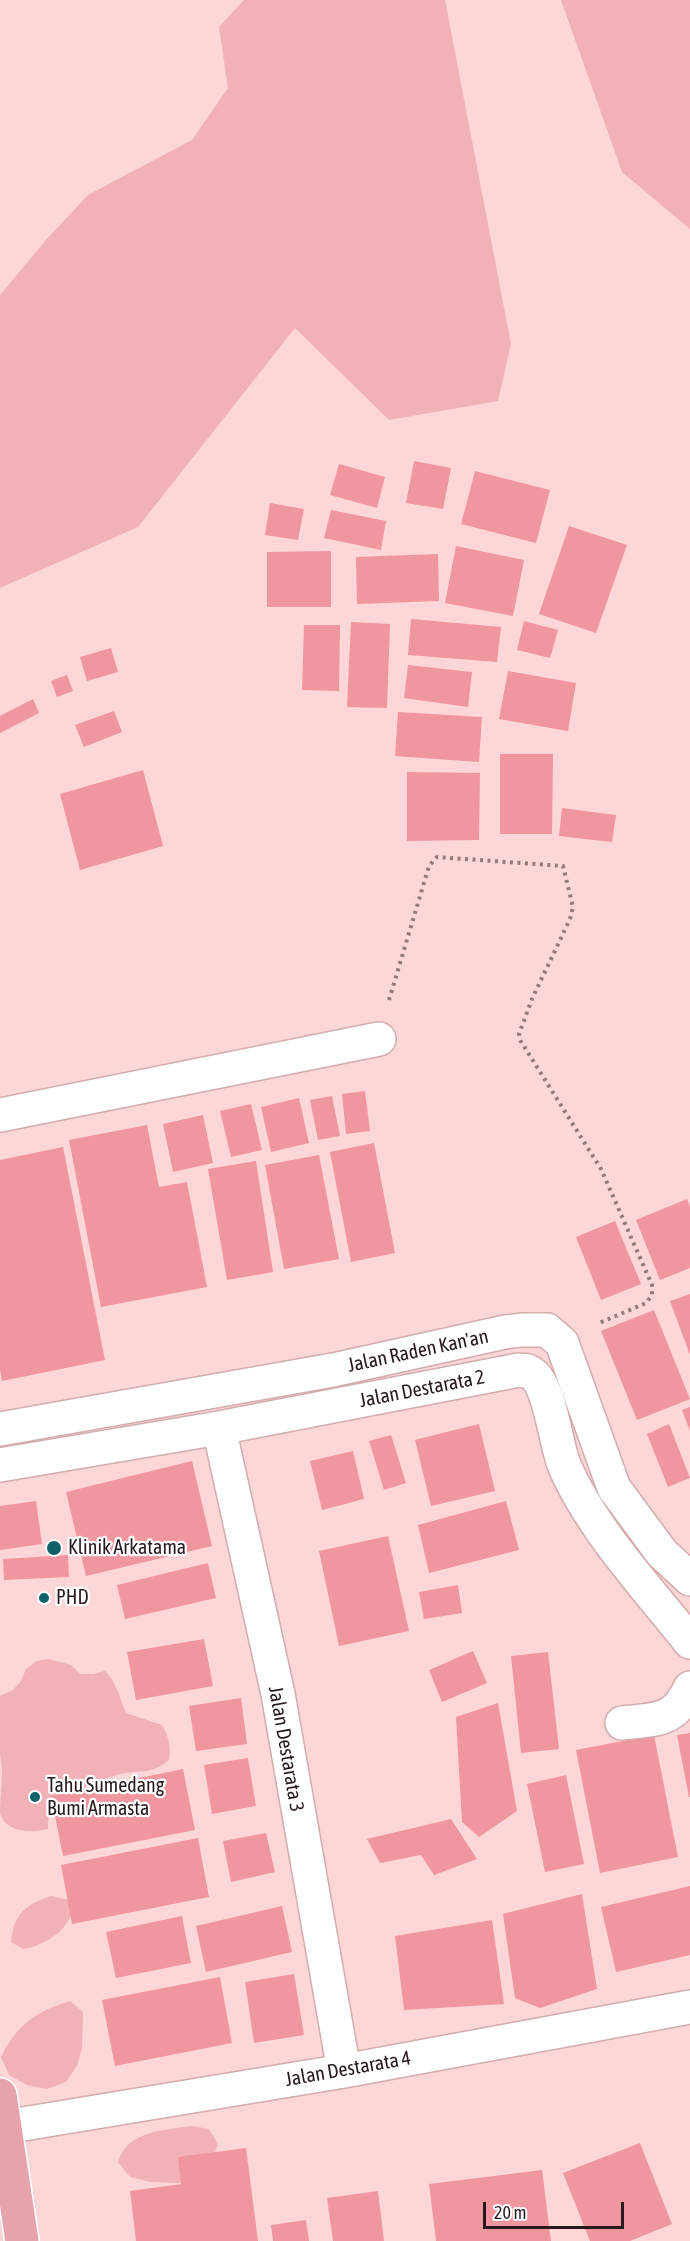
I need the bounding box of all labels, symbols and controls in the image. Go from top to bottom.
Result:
street label: Jalan Raden Kan'an [345,1324,491,1378]
street label: Jalan Destarata 2 [357,1365,487,1413]
place label: Klinik Arkatama [68,1536,186,1560]
marker: Klinik Arkatama [45,1539,63,1557]
place label: PHD [56,1586,89,1610]
marker: PHD [37,1591,51,1605]
street label: Jalan Destarata 3 [263,1684,309,1814]
place label: Tahu Sumedang Bumi Armasta [47,1774,164,1821]
marker: Tahu Sumedang Bumi Armasta [28,1790,42,1804]
street label: Jalan Destarata 4 [283,2046,413,2092]
scale bar [486,2190,627,2228]
text: 20 m [494,2202,526,2223]

